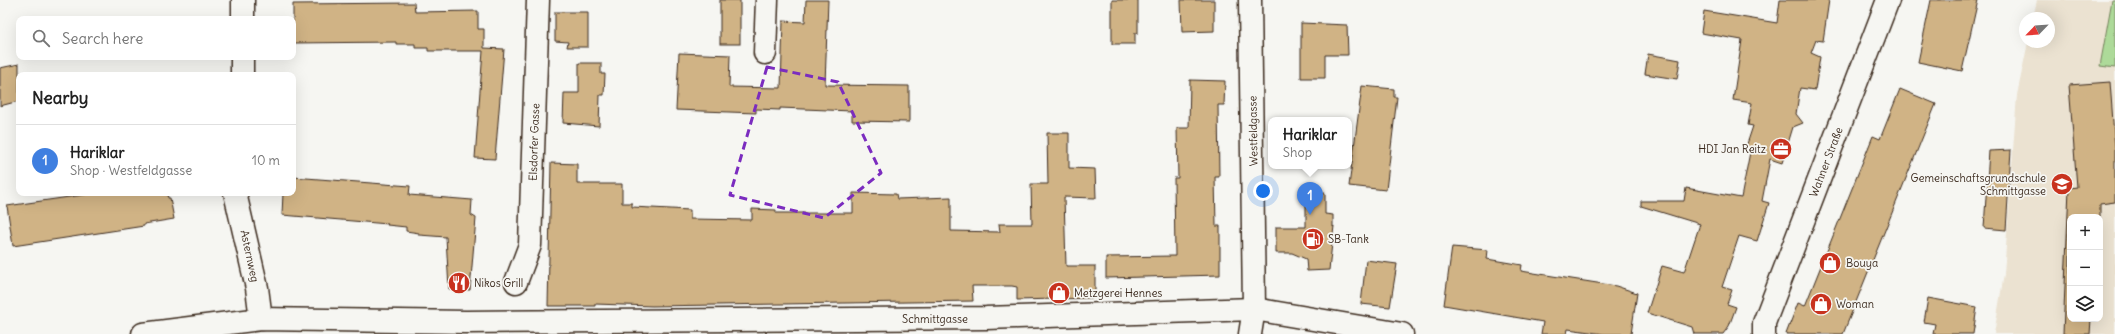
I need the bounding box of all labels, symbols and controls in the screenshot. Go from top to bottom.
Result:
north arrow [2019,12,2055,48]
search box [16,16,296,60]
icon: search [30,27,52,49]
text: Search here [62,29,143,48]
text: Nearby [32,87,88,109]
street label: Westfeldgasse [1245,95,1261,167]
street label: Elsdorfer Gasse [526,103,542,181]
popup [1268,117,1352,169]
text: Hariklar [1283,125,1337,144]
street label: Wahner Straße [1806,125,1846,199]
office icon: HDI Jan Reitz [1768,136,1794,162]
place label: HDI Jan Reitz [1698,142,1766,156]
text: Hariklar [70,143,125,162]
text: Shop [1283,144,1312,161]
text: 1 [42,152,48,169]
text: 10 m [252,152,280,169]
text: Shop · Westfeldgasse [70,162,192,179]
place label: Gemeinschaftsgrundschule Schmittgasse [1911,171,2046,198]
school or university icon: Gemeinschaftsgrundschule Schmittgasse [2049,171,2075,197]
your location [1253,181,1273,201]
pin: 1 [1297,182,1323,215]
map controls [2067,214,2103,322]
button: + [2067,214,2103,250]
fuel station icon: SB-Tank [1300,226,1326,252]
street label: Asternweg [238,229,262,283]
place label: SB-Tank [1328,232,1369,246]
shop icon: Bouya [1817,250,1843,276]
button: − [2067,250,2103,286]
place label: Bouya [1846,256,1878,270]
restaurant icon: Nikos Grill [446,270,472,296]
place label: Nikos Grill [474,276,523,290]
shop icon: Metzgerei Hennes [1046,280,1072,306]
place label: Metzgerei Hennes [1074,286,1162,300]
button: layers [2067,286,2103,322]
shop icon: Woman [1808,291,1834,317]
place label: Woman [1836,297,1874,311]
street label: Schmittgasse [902,312,968,326]

